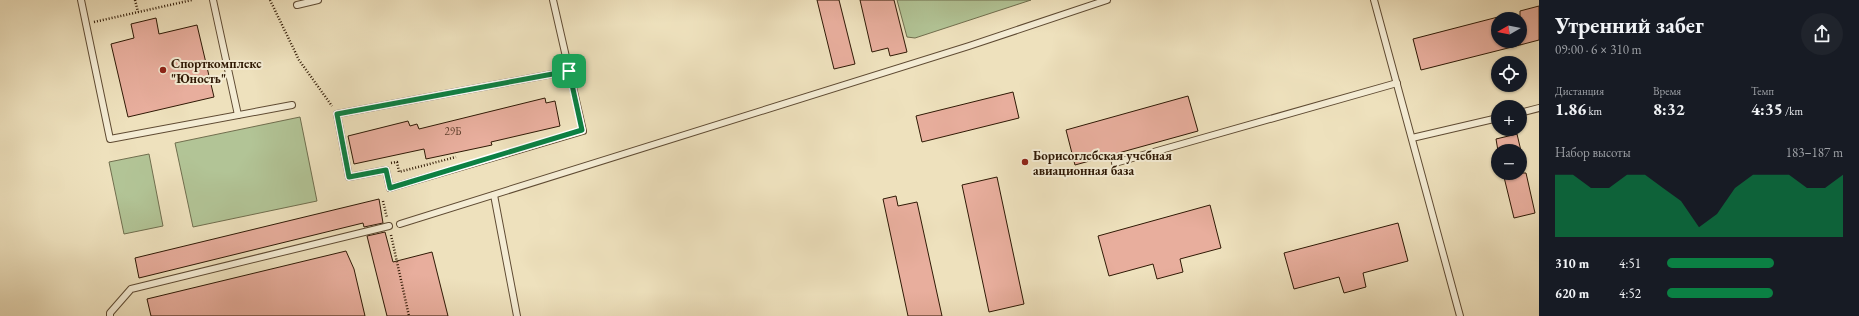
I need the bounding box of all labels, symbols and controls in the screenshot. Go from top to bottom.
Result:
text: Утренний забег [1555,11,1704,40]
north arrow [1491,12,1527,48]
map controls [1491,12,1527,180]
button: share [1801,13,1843,55]
text: 09:00 · 6 × 310 m [1555,41,1642,58]
pin [552,54,586,88]
place label: Спорткомплекс "Юность" [171,55,262,87]
button: locate [1491,56,1527,92]
icon: arrive [558,60,580,82]
marker: Спорткомплекс "Юность" [158,65,168,75]
text: Дистанция [1555,84,1604,98]
text: Время [1653,84,1681,98]
text: Темп [1751,84,1774,98]
text: 1.86 [1555,98,1586,120]
text: 8:32 [1653,98,1685,120]
text: 4:35 [1751,98,1783,120]
button: + [1491,100,1527,136]
text: km [1586,104,1602,118]
text: /km [1783,104,1803,118]
house number: 29Б [444,124,462,138]
button: − [1491,144,1527,180]
text: Набор высоты [1555,144,1631,161]
text: 183–187 m [1786,144,1843,161]
place label: Борисоглебская учебная авиационная база [1033,147,1172,179]
marker: Борисоглебская учебная авиационная база [1020,157,1030,167]
text: 310 m [1555,255,1589,272]
text: 4:51 [1619,255,1641,272]
text: 620 m [1555,285,1589,302]
text: 4:52 [1619,285,1641,302]

